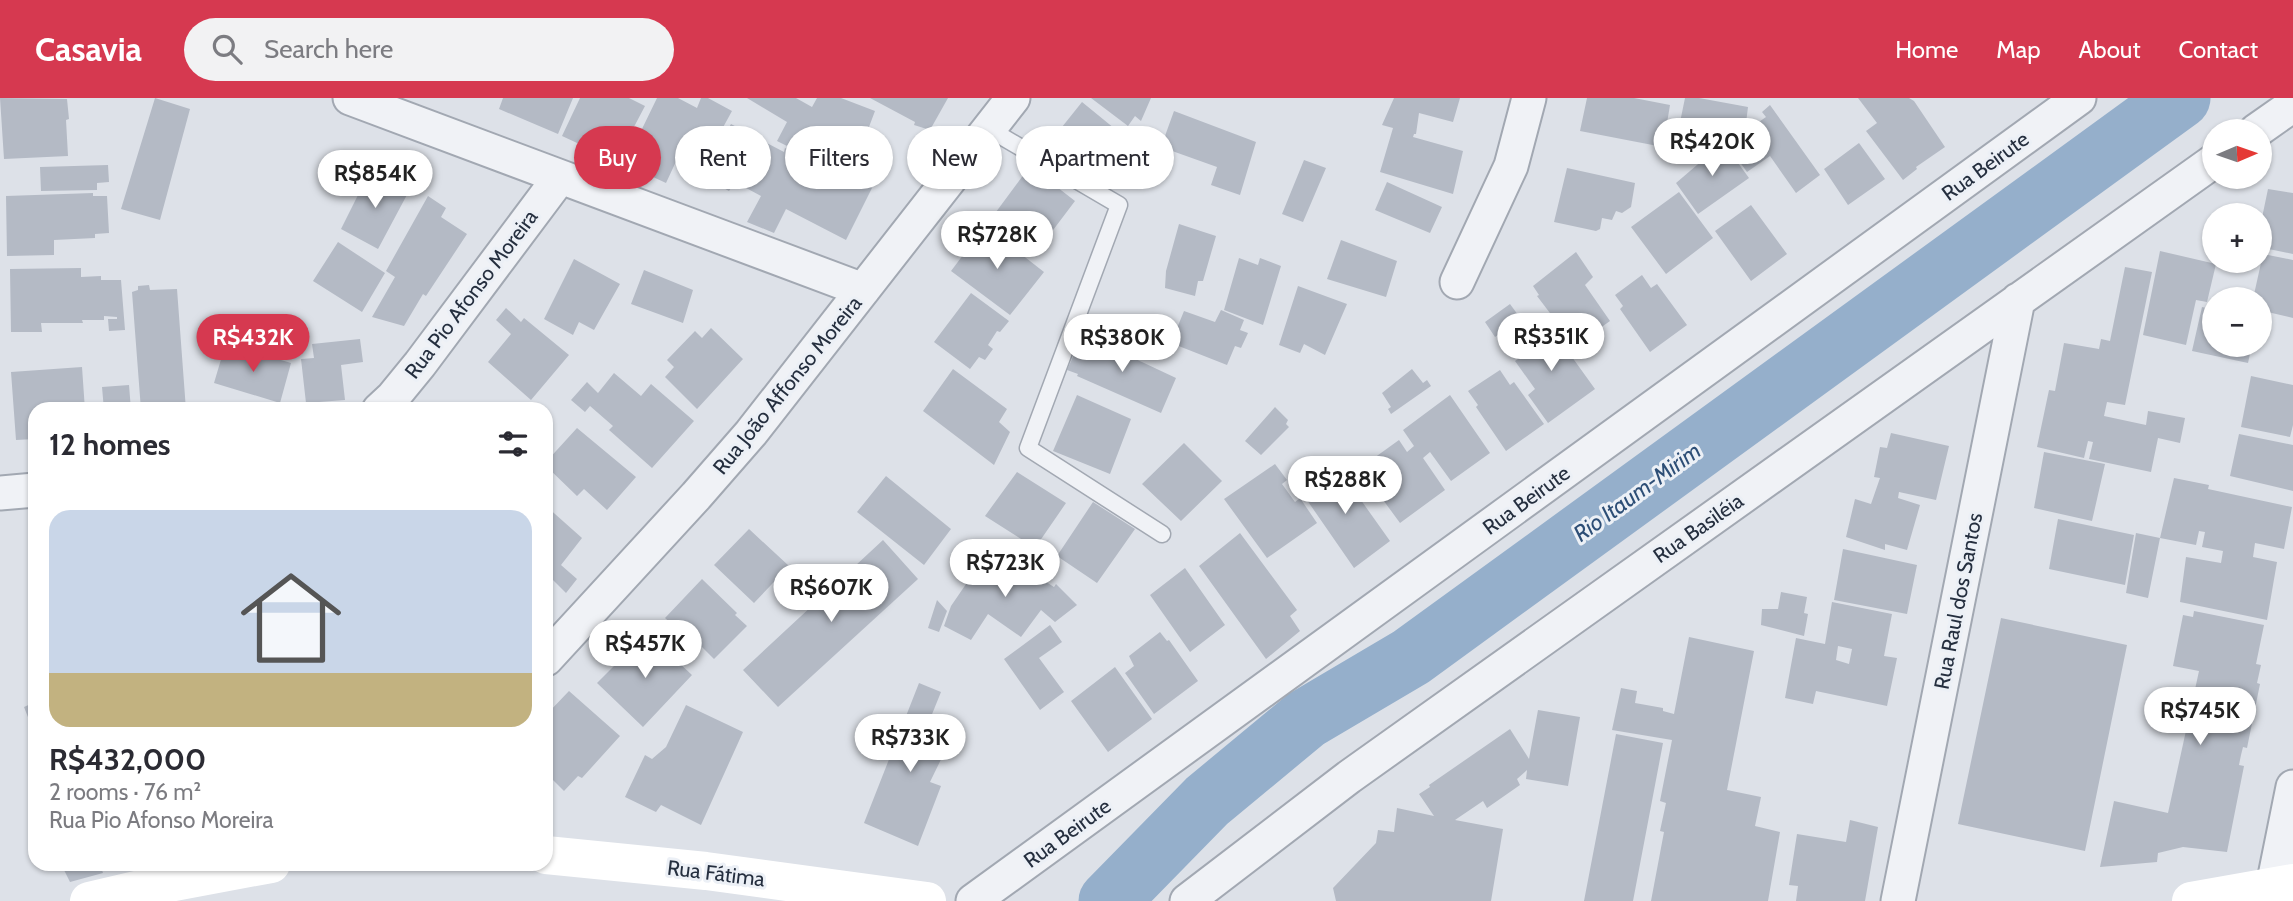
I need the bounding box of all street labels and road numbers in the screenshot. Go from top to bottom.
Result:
street label: Rua Beirute [1937,126,2034,206]
street label: Rua Pio Afonso Moreira [399,205,543,383]
street label: Rua João Affonso Moreira [707,291,867,479]
street label: Rua Beirute [1478,460,1575,540]
street label: Rua Basiléia [1648,488,1748,568]
street label: Rua Raul dos Santos [1929,510,1987,691]
street label: Rua Beirute [1019,793,1116,873]
street label: Rua Fátima [666,855,766,891]

